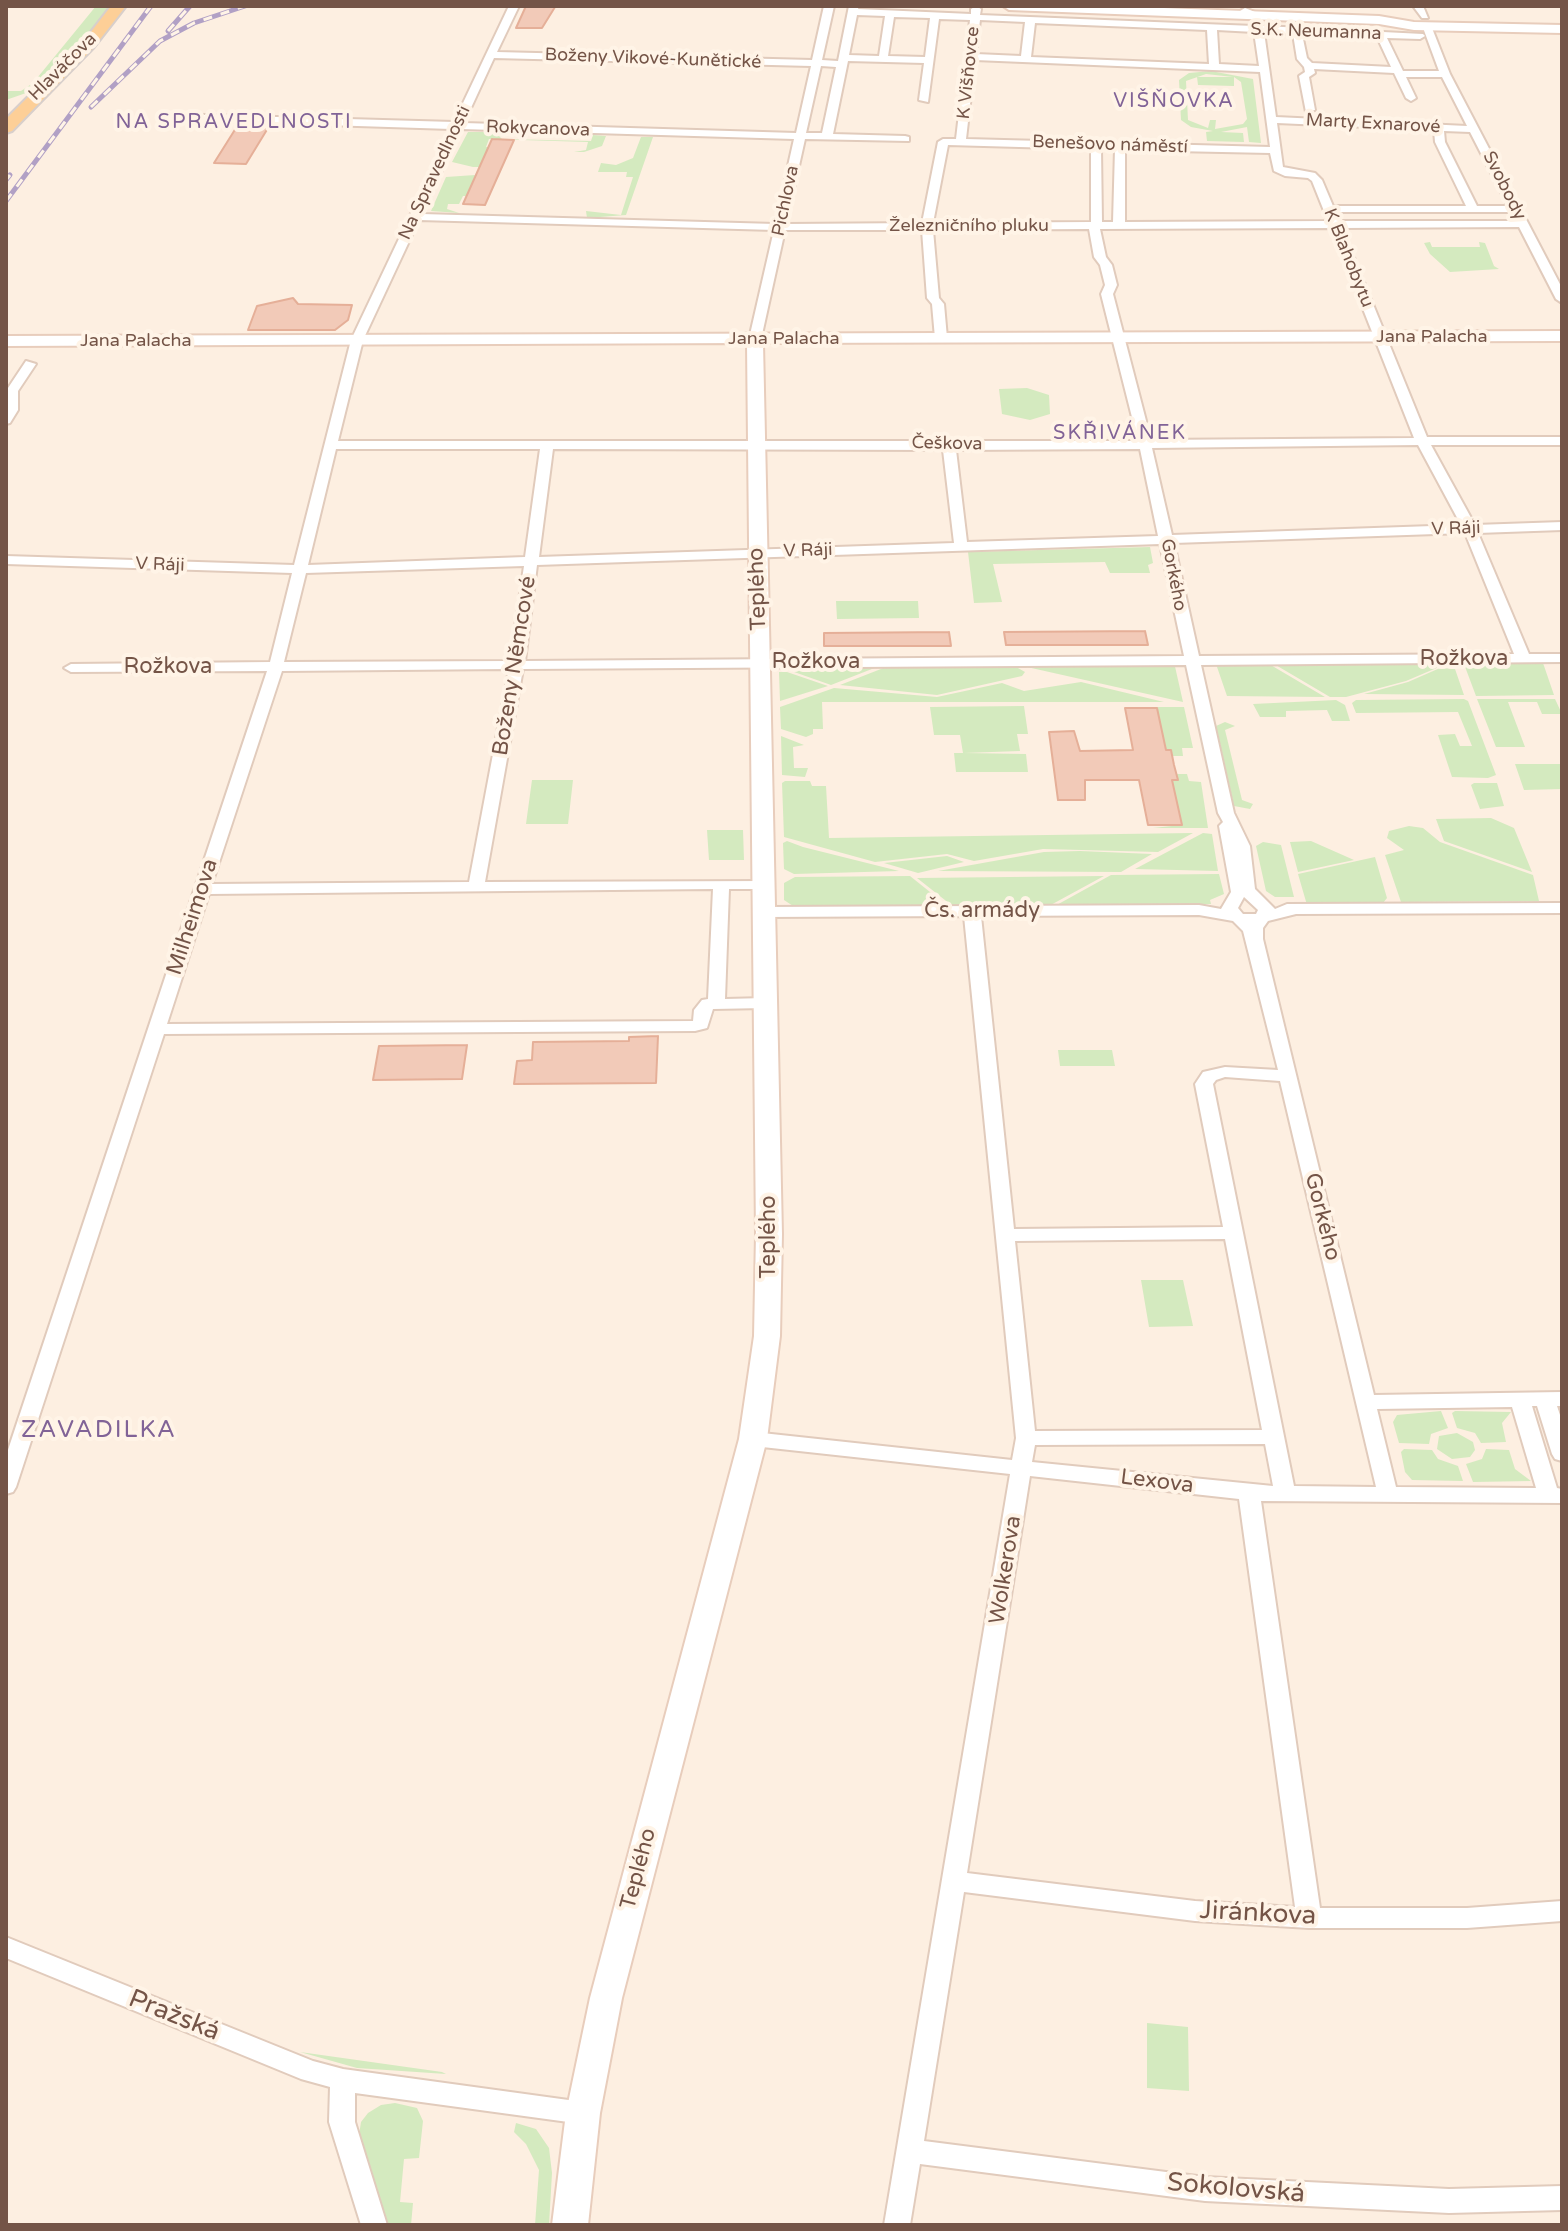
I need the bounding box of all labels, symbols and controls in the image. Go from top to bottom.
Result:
street label: S.K. Neumanna [1250,19,1382,45]
street label: K Višňovce [953,26,985,120]
street label: Hlaváčova [25,29,101,105]
street label: Boženy Vikové-Kunětické [544,44,762,74]
district label: VIŠŇOVKA [1113,90,1235,114]
street label: Na Spravedlnosti [394,102,476,244]
street label: Marty Exnarové [1305,110,1441,138]
district label: NA SPRAVEDLNOSTI [115,111,353,135]
street label: Rokycanova [486,116,590,142]
street label: Benešovo náměstí [1032,131,1188,159]
street label: Svobody [1478,148,1530,224]
street label: Pichlova [768,164,804,238]
street label: K Blahobytu [1318,205,1378,311]
street label: Železničního pluku [889,215,1049,237]
street label: Jana Palacha [1376,326,1488,348]
street label: Jana Palacha [728,328,840,350]
street label: Jana Palacha [80,330,192,352]
district label: SKŘIVÁNEK [1053,422,1187,446]
street label: Češkova [911,433,983,455]
street label: V Ráji [1431,517,1481,541]
street label: Gorkého [1155,537,1191,613]
street label: V Ráji [783,539,833,563]
street label: Teplého [743,547,773,631]
street label: V Ráji [135,553,185,577]
street label: Boženy Němcové [488,574,542,758]
street label: Rožkova [1420,646,1508,672]
street label: Rožkova [772,649,860,675]
street label: Rožkova [124,654,212,680]
street label: Milheimova [162,856,224,978]
street label: Čs. armády [924,898,1040,924]
street label: Gorkého [1298,1170,1346,1264]
street label: Teplého [756,1195,782,1279]
district label: ZAVADILKA [21,1417,177,1445]
street label: Lexova [1119,1464,1195,1500]
street label: Wolkerova [984,1514,1028,1626]
street label: Teplého [616,1825,662,1913]
street label: Jiránkova [1199,1895,1317,1933]
street label: Pražská [124,1984,224,2048]
street label: Sokolovská [1166,2167,1306,2211]

